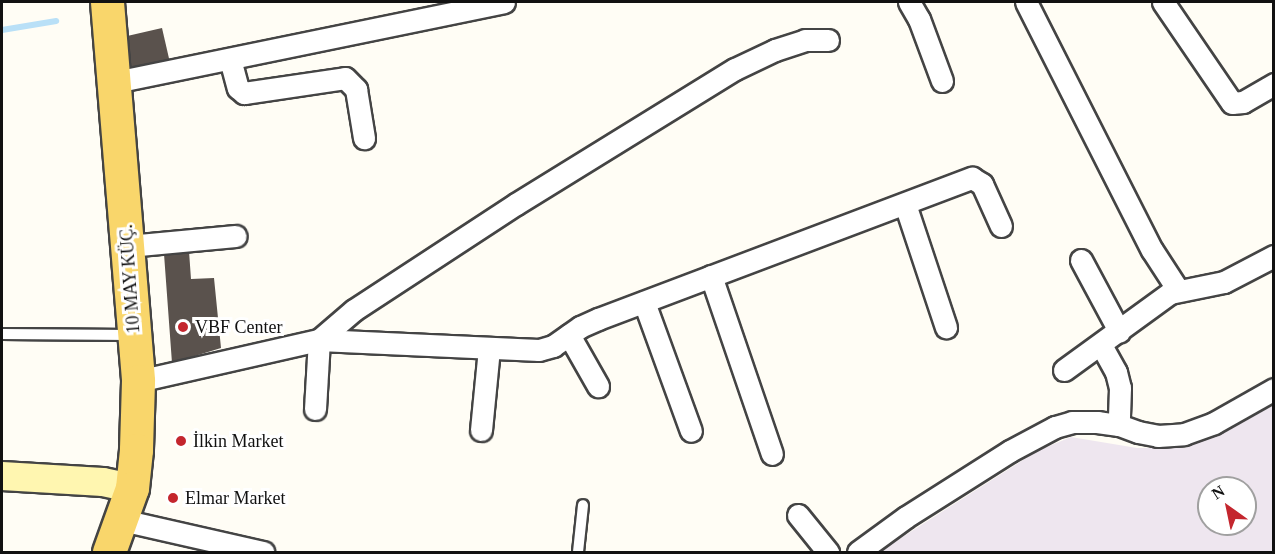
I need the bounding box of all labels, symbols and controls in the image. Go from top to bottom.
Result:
street label: 10 MAY KÜÇ. [115,223,145,335]
place label: VBF Center [195,316,282,338]
marker: VBF Center [176,320,190,334]
place label: İlkin Market [193,430,283,452]
marker: İlkin Market [174,434,188,448]
north arrow [1197,476,1257,536]
text: N [1209,482,1227,502]
place label: Elmar Market [185,487,285,509]
marker: Elmar Market [166,491,180,505]

